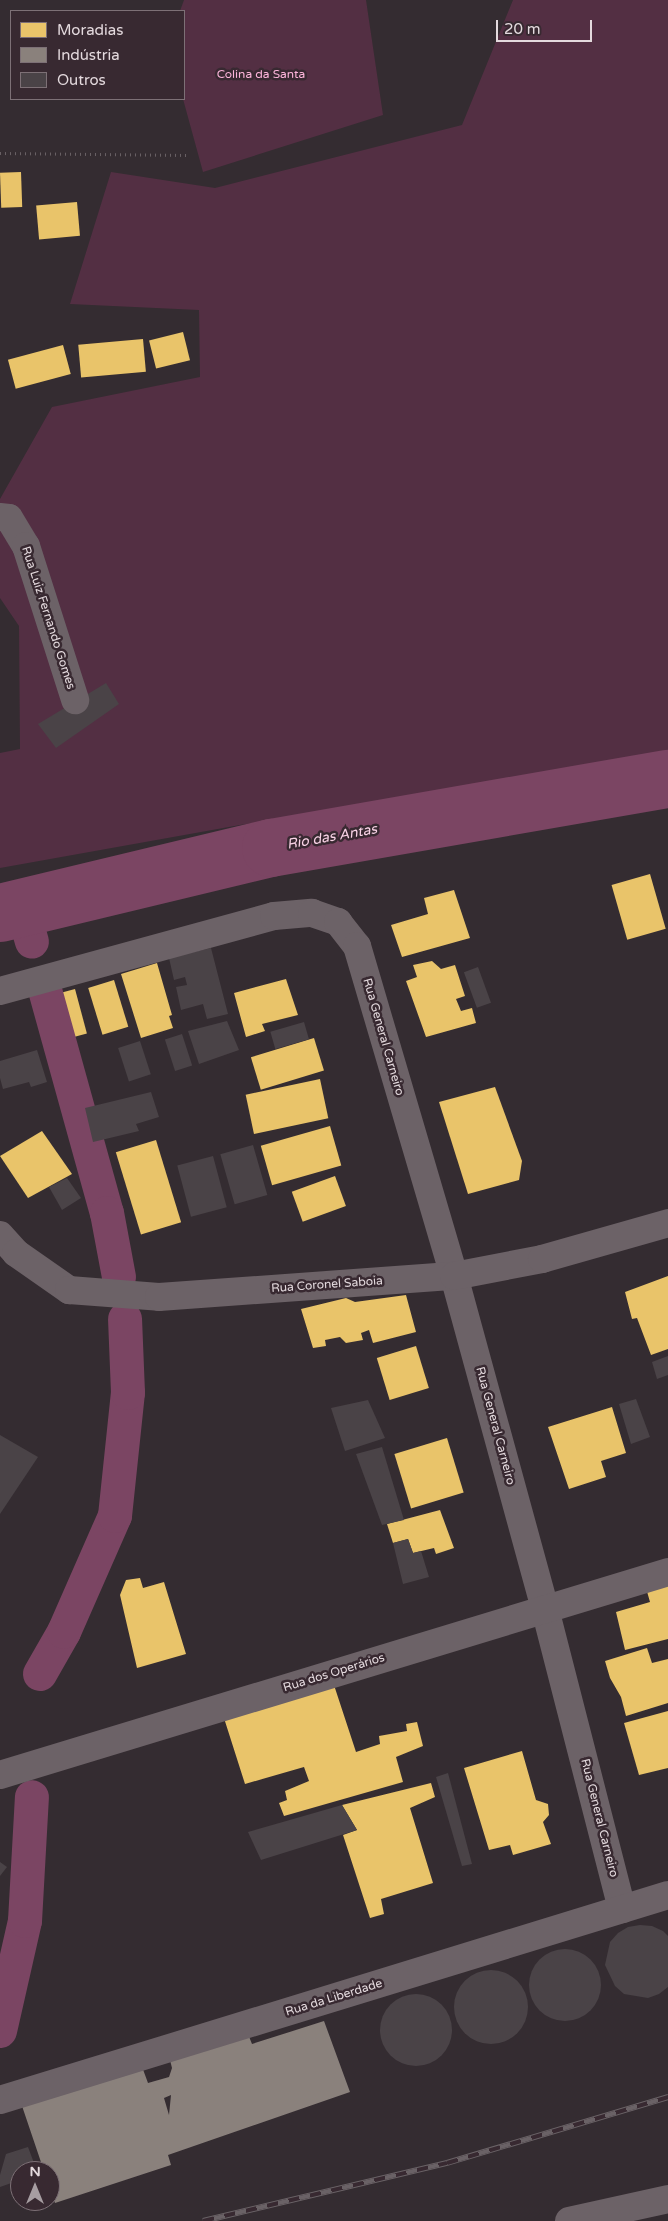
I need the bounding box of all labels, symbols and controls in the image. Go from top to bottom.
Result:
legend [10,10,185,100]
scale bar [498,10,594,42]
text: 20 m [504,20,541,38]
text: Moradias [57,21,123,39]
text: Indústria [57,46,120,64]
park label: Colina da Santa [217,68,305,82]
text: Outros [57,71,106,89]
street label: Rua Luiz Fernando Gomes [18,545,78,691]
water label: Rio das Antas [286,821,378,853]
street label: Rua General Carneiro [359,977,407,1097]
street label: Rua Coronel Saboia [271,1274,383,1296]
street label: Rua General Carneiro [472,1365,518,1487]
street label: Rua dos Operários [281,1651,387,1695]
street label: Rua General Carneiro [577,1757,621,1879]
street label: Rua da Liberdade [284,1976,384,2020]
north arrow [10,2161,60,2211]
text: N [29,2163,41,2180]

